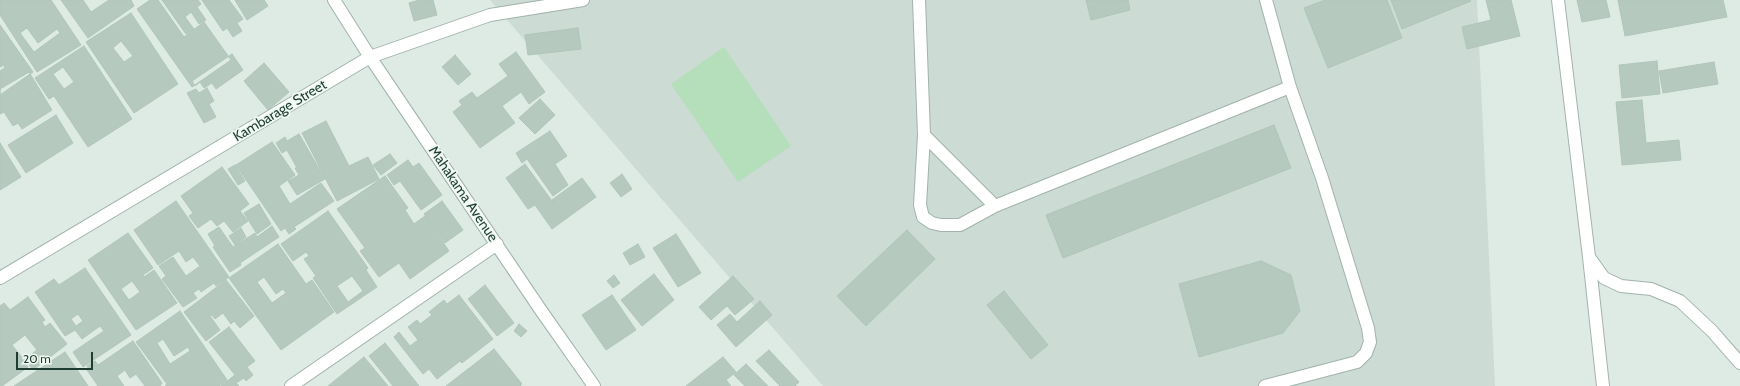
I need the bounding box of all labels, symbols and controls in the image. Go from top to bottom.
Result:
street label: Kambarage Street [230,77,330,145]
street label: Mahakama Avenue [425,143,501,245]
scale bar [18,344,95,370]
text: 20 m [23,351,51,366]

